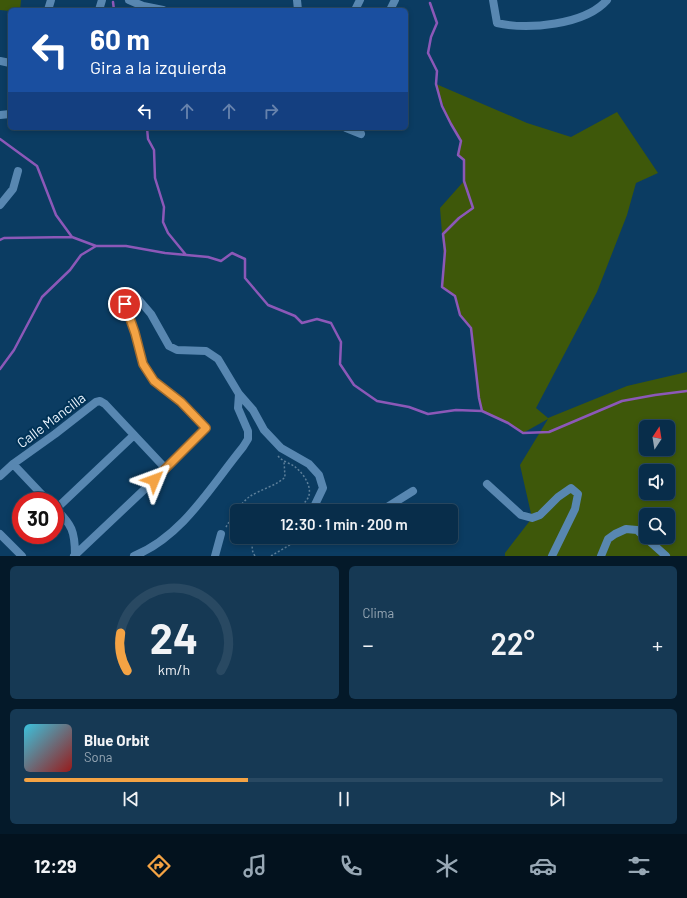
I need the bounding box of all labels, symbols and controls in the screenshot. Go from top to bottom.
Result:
text: 60 m [90,22,150,56]
icon: left [24,24,76,76]
text: Gira a la izquierda [90,56,227,78]
icon: left [134,100,156,122]
icon: ahead [176,100,198,122]
icon: ahead [218,100,240,122]
icon: right [260,100,282,122]
pin [108,287,142,321]
icon: arrive [114,293,136,315]
street label: Calle Mancilla [13,389,89,451]
north arrow [639,420,675,456]
map controls [639,420,675,544]
position arrow [133,459,175,501]
button: sound [639,464,675,500]
speed limit sign: 30 [12,492,64,544]
button: search [639,508,675,544]
text: 12:30 · 1 min · 200 m [280,515,408,533]
text: Clima [363,605,394,621]
text: 24 [150,611,198,661]
text: 22° [491,625,535,661]
text: − [363,631,374,657]
text: + [652,631,663,657]
text: km/h [158,660,190,677]
text: Blue Orbit [84,731,149,749]
text: Sona [84,749,112,765]
icon: previous [120,788,142,810]
icon: pause [333,788,355,810]
icon: next [546,788,568,810]
icon: directions [145,852,173,880]
icon: music [241,852,269,880]
icon: phone [337,852,365,880]
icon: climate [433,852,461,880]
icon: car [529,852,557,880]
icon: filters [625,852,653,880]
text: 12:29 [34,855,77,877]

